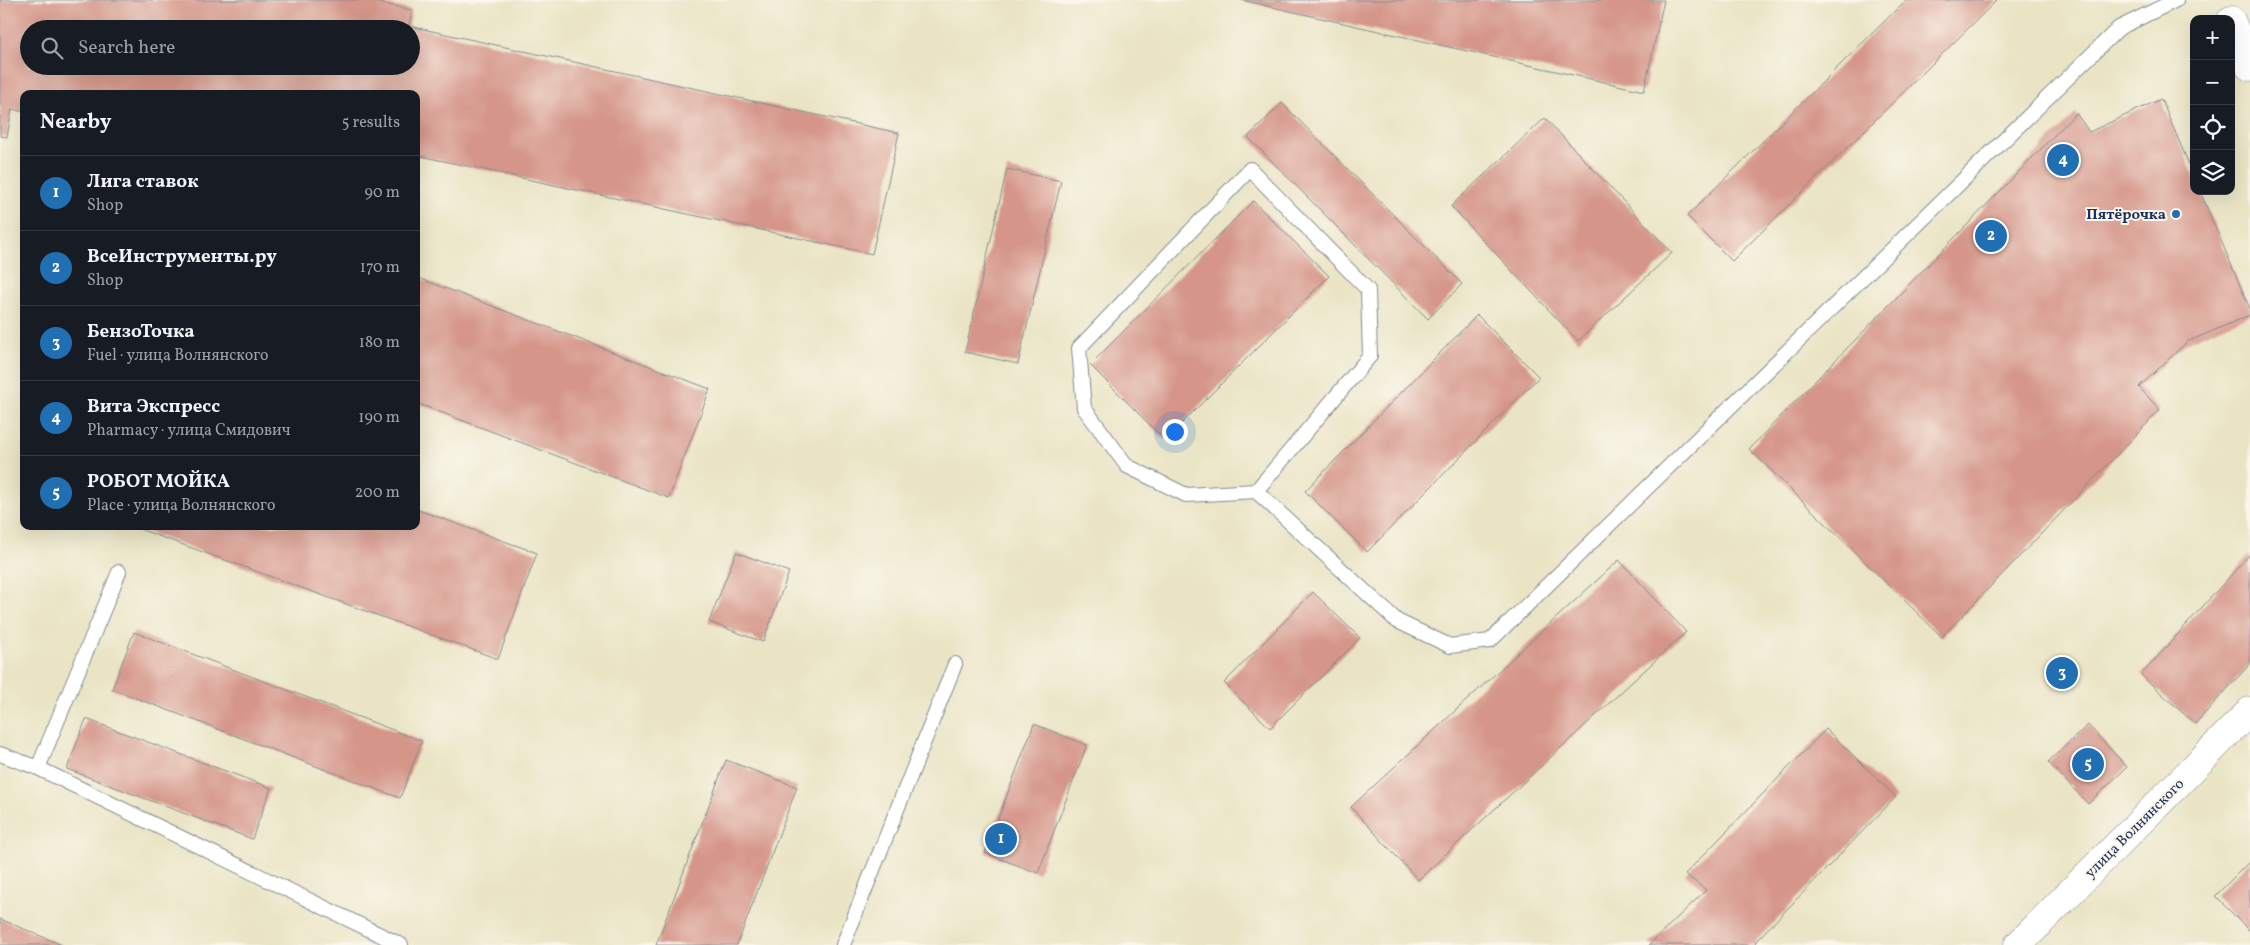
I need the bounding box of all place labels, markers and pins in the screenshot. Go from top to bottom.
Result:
pin: 4 [2047,141,2079,179]
place label: Пятёрочка [2086,205,2166,226]
marker: Пятёрочка [2170,208,2182,220]
pin: 2 [1975,217,2007,255]
pin: 3 [2046,654,2078,692]
pin: 5 [2072,745,2104,783]
pin: 1 [985,820,1017,858]

